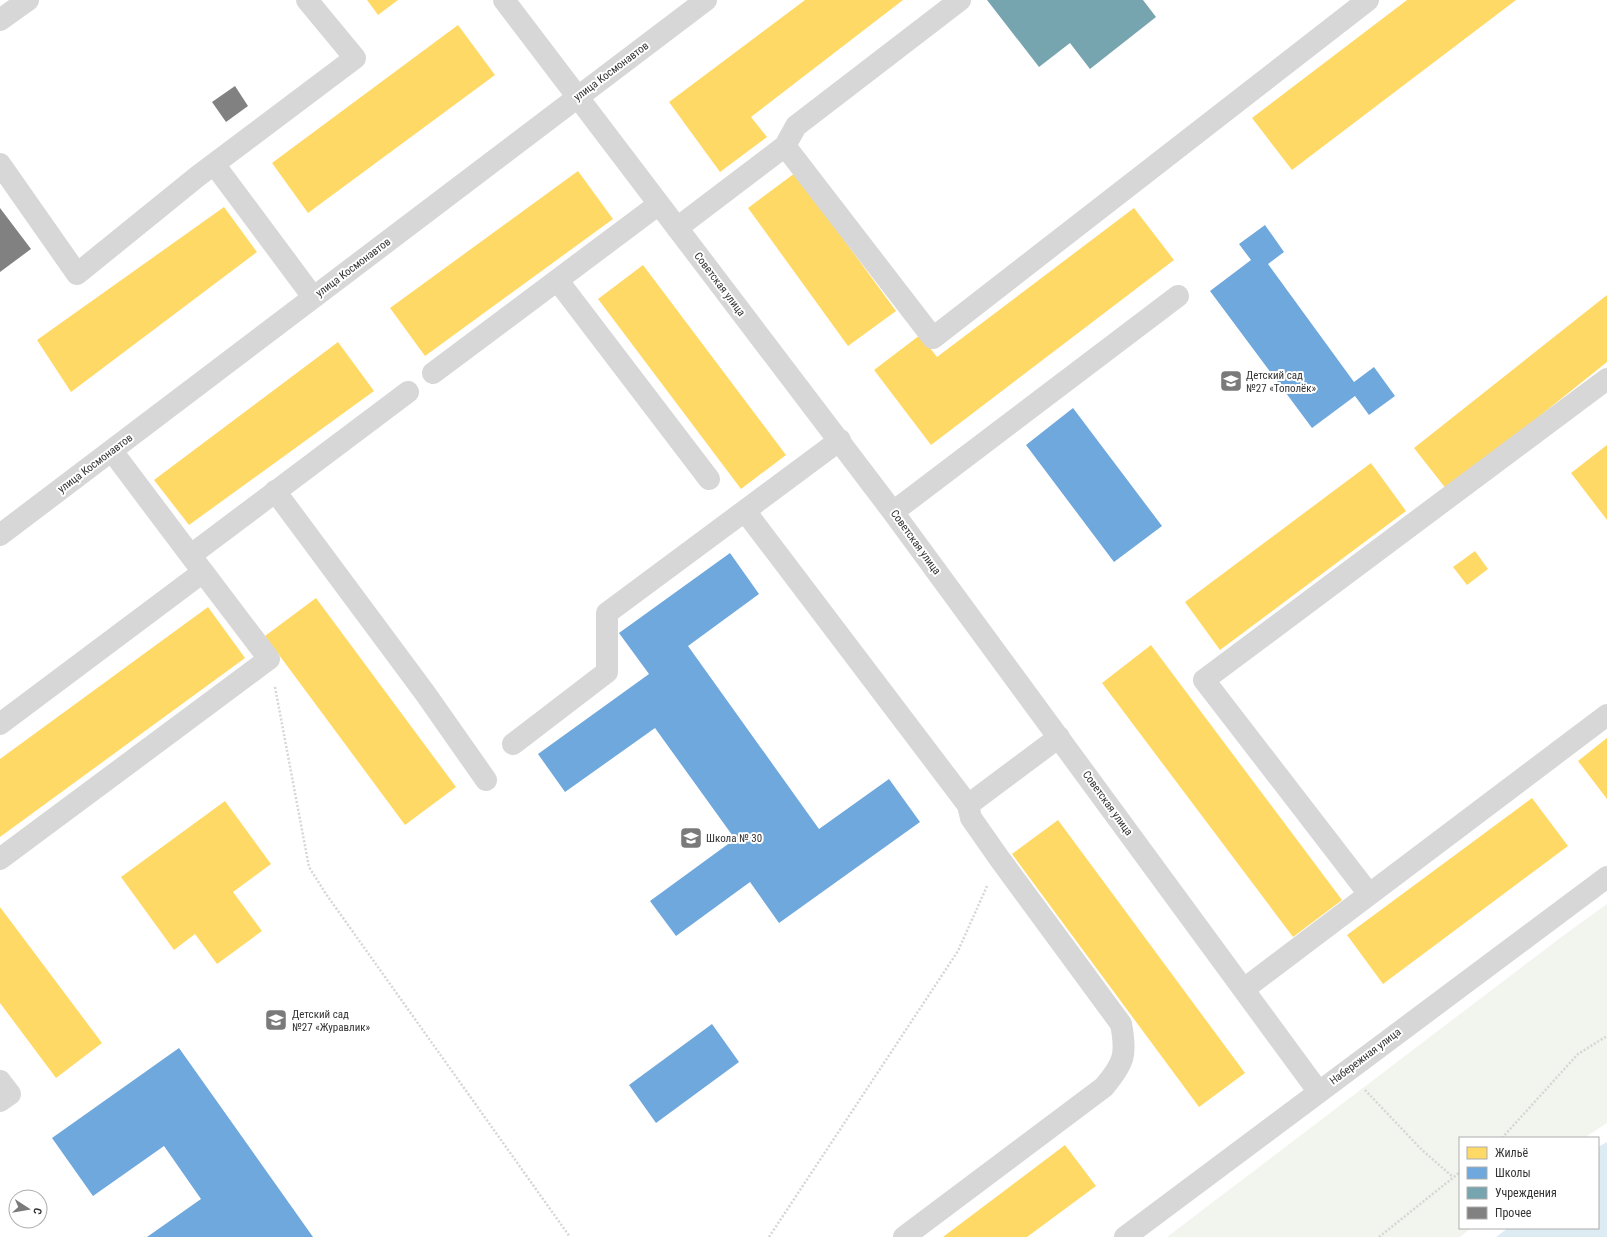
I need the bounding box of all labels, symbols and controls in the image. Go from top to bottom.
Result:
street label: улица Космонавтов [571,39,651,104]
street label: улица Космонавтов [313,235,393,300]
street label: Советская улица [691,250,748,319]
school or university icon: Детский сад №27 «Тополёк» [1218,368,1244,394]
place label: Детский сад №27 «Тополёк» [1246,369,1317,395]
street label: улица Космонавтов [55,431,135,496]
street label: Советская улица [888,507,943,577]
street label: Советская улица [1080,768,1135,838]
school or university icon: Школа № 30 [678,825,704,851]
place label: Школа № 30 [706,832,762,845]
school or university icon: Детский сад №27 «Журавлик» [263,1007,289,1033]
place label: Детский сад №27 «Журавлик» [292,1008,371,1034]
street label: Набережная улица [1327,1025,1403,1087]
legend [1459,1137,1599,1229]
text: Жильё [1495,1146,1528,1160]
text: Школы [1495,1166,1531,1180]
text: Учреждения [1495,1186,1557,1200]
north arrow [8,1189,48,1229]
text: Прочее [1495,1206,1532,1220]
text: С [30,1207,44,1215]

